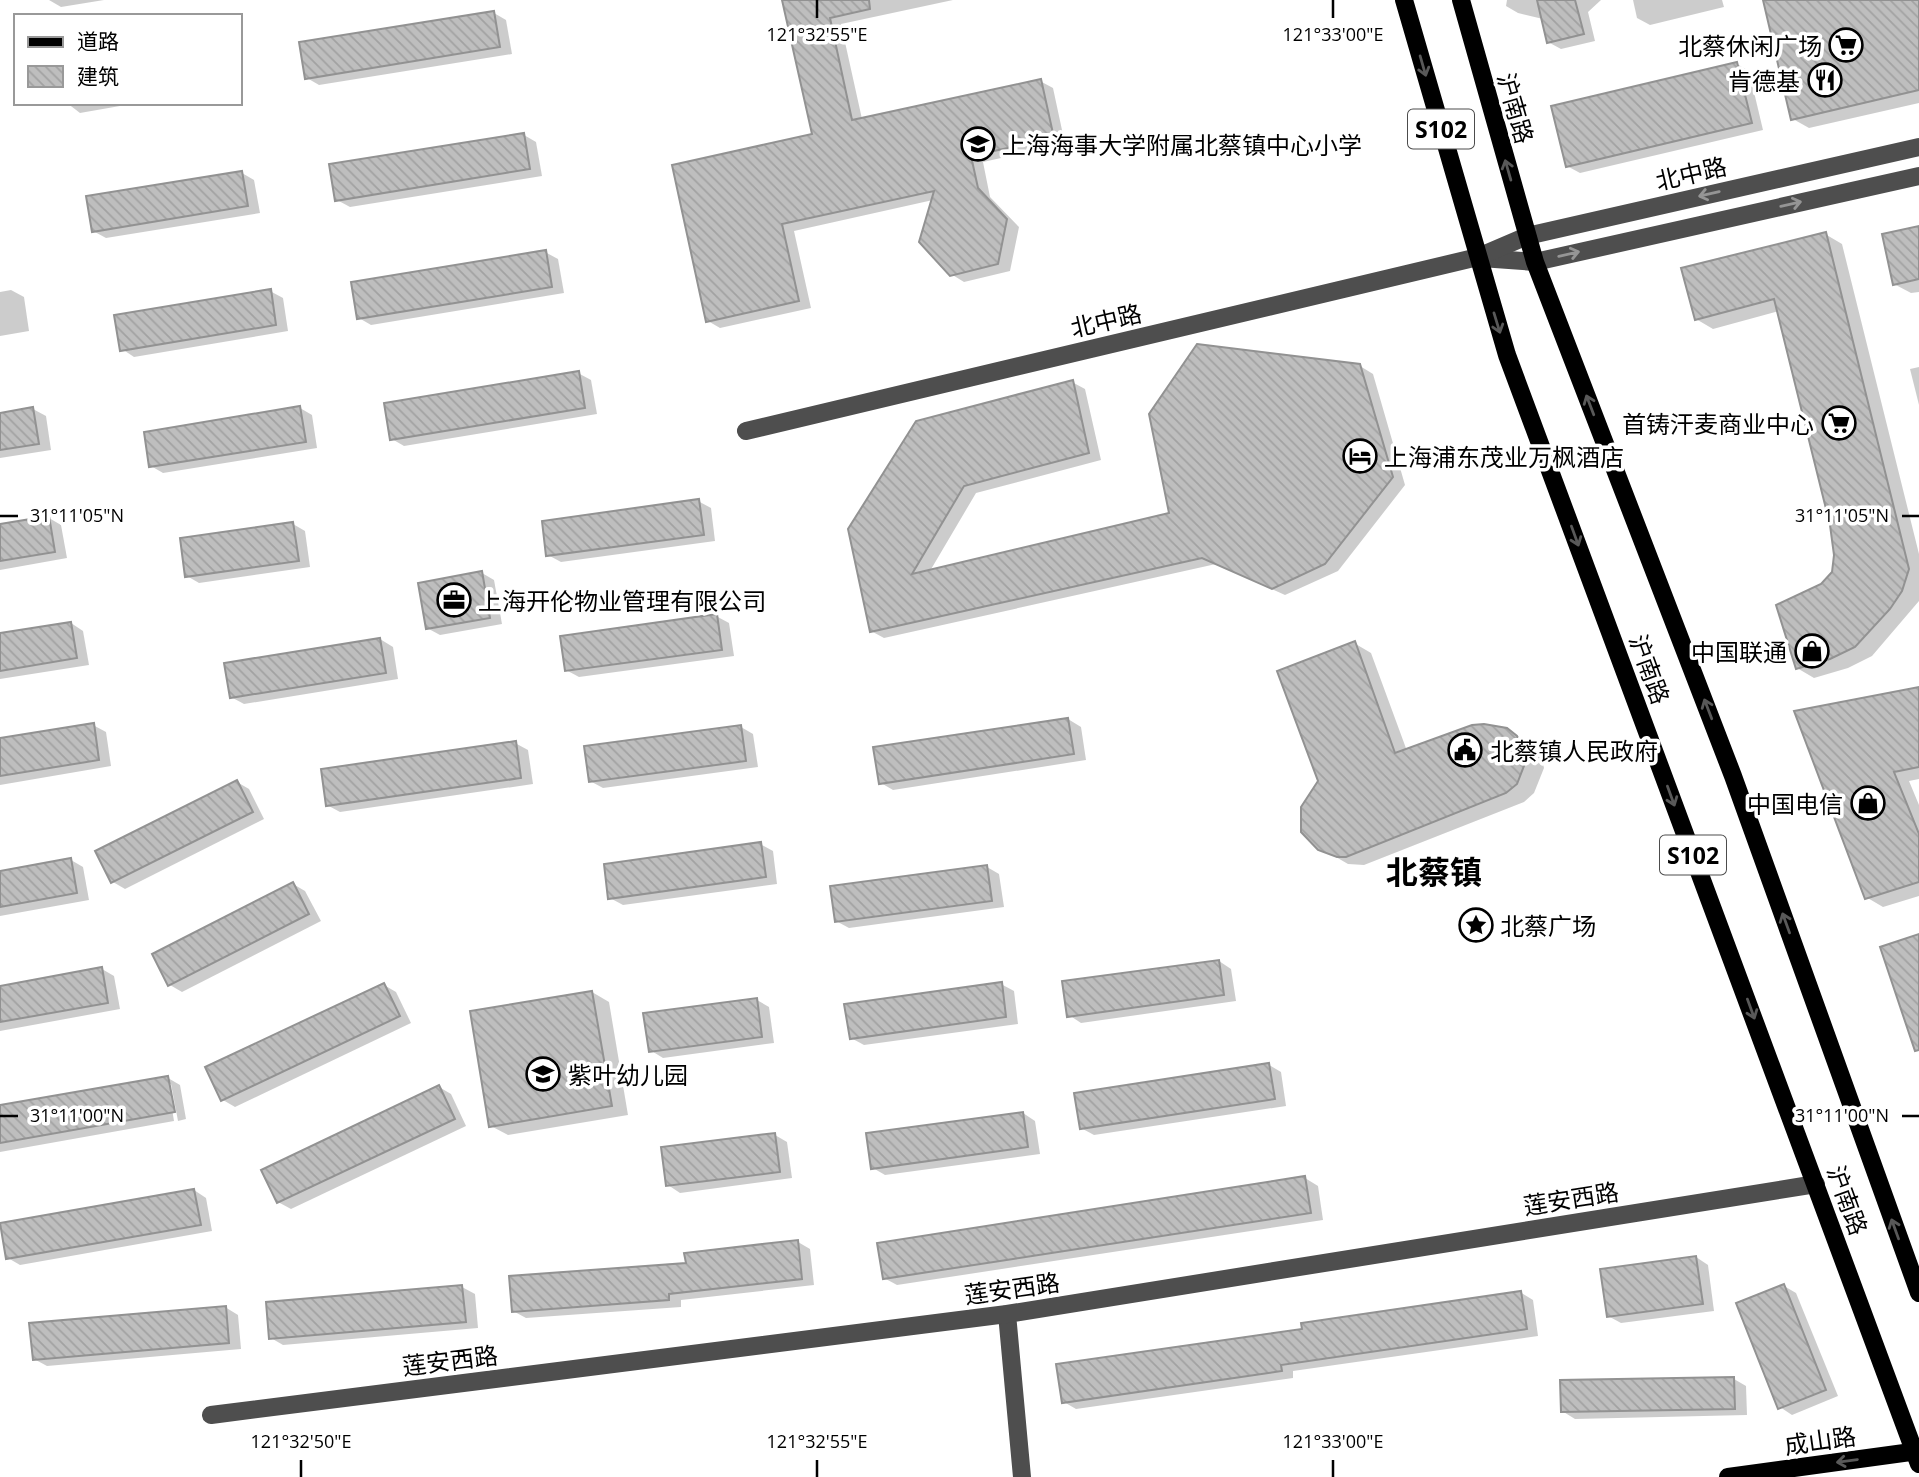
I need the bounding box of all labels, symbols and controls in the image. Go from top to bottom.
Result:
legend [14,14,242,105]
text: 121°32'55"E [767,22,867,46]
text: 121°33'00"E [1283,22,1383,46]
supermarket icon: 北蔡休闲广场 [1827,26,1865,64]
text: 道路 [77,27,119,55]
place label: 北蔡休闲广场 [1678,29,1822,62]
one-way arrow [1417,54,1430,76]
restaurant icon: 肯德基 [1806,61,1844,99]
text: 建筑 [77,62,119,90]
place label: 肯德基 [1728,64,1800,97]
street label: 沪南路 [1490,69,1542,147]
road number: S102 [1408,110,1474,148]
school or university icon: 上海海事大学附属北蔡镇中心小学 [959,125,997,163]
place label: 上海海事大学附属北蔡镇中心小学 [1002,128,1362,161]
street label: 北中路 [1652,149,1730,197]
one-way arrow [1501,159,1514,182]
one-way arrow [1698,188,1721,202]
one-way arrow [1779,197,1802,211]
one-way arrow [1557,247,1580,260]
street label: 北中路 [1067,296,1145,344]
one-way arrow [1492,311,1505,333]
one-way arrow [1583,395,1596,417]
supermarket icon: 首铸汗麦商业中心 [1820,404,1858,442]
place label: 首铸汗麦商业中心 [1622,407,1814,440]
hotel icon: 上海浦东茂业万枫酒店 [1341,437,1379,475]
place label: 上海浦东茂业万枫酒店 [1384,440,1624,473]
text: 31°11'05"N [30,503,124,527]
text: 31°11'05"N [1795,503,1889,527]
one-way arrow [1569,525,1582,547]
office icon: 上海开伦物业管理有限公司 [435,581,473,619]
place label: 上海开伦物业管理有限公司 [478,584,766,617]
street label: 沪南路 [1622,630,1678,708]
shop icon: 中国联通 [1793,632,1831,670]
place label: 中国联通 [1691,635,1787,668]
one-way arrow [1700,698,1713,720]
public building icon: 北蔡镇人民政府 [1446,731,1484,769]
place label: 北蔡镇人民政府 [1490,734,1658,767]
one-way arrow [1666,784,1678,806]
shop icon: 中国电信 [1849,784,1887,822]
place label: 中国电信 [1747,787,1843,820]
road number: S102 [1660,835,1726,874]
district label: 北蔡镇 [1386,850,1482,893]
place icon: 北蔡广场 [1457,906,1495,944]
place label: 北蔡广场 [1500,909,1596,942]
one-way arrow [1779,912,1791,934]
one-way arrow [1745,997,1758,1019]
school or university icon: 紫叶幼儿园 [524,1055,562,1093]
place label: 紫叶幼儿园 [568,1058,688,1091]
text: 31°11'00"N [30,1103,124,1127]
text: 31°11'00"N [1795,1103,1889,1127]
street label: 沪南路 [1820,1161,1876,1239]
street label: 莲安西路 [1521,1174,1621,1222]
one-way arrow [1888,1218,1901,1240]
street label: 莲安西路 [962,1265,1062,1311]
street label: 莲安西路 [400,1338,500,1382]
street label: 成山路 [1782,1419,1858,1461]
text: 121°32'50"E [251,1429,351,1453]
text: 121°32'55"E [767,1429,867,1453]
text: 121°33'00"E [1283,1429,1383,1453]
one-way arrow [1836,1455,1859,1468]

